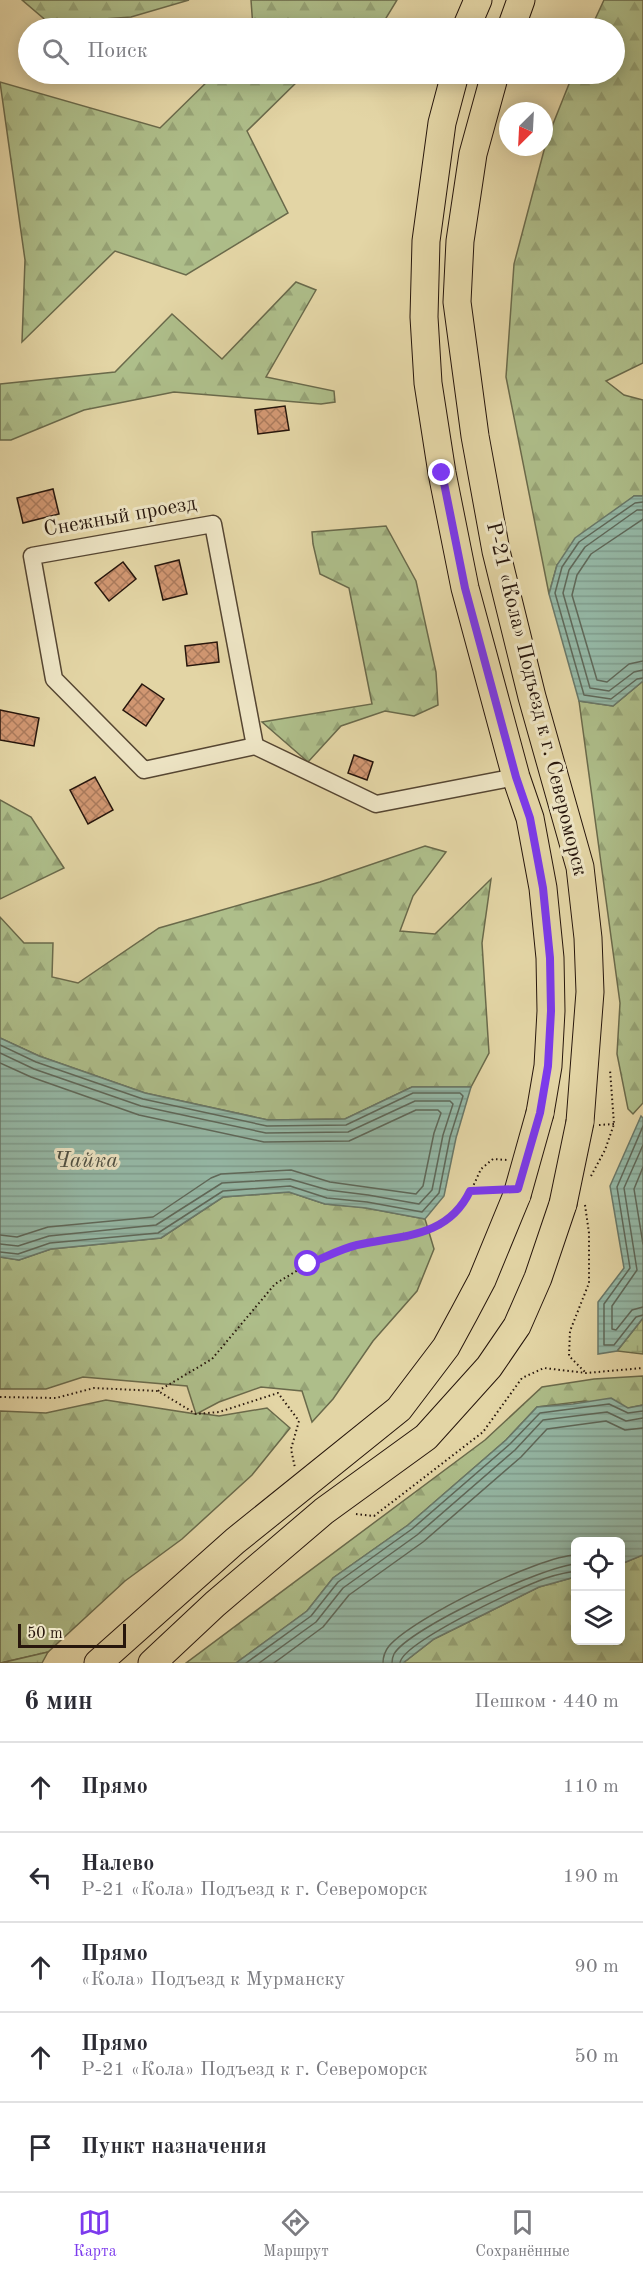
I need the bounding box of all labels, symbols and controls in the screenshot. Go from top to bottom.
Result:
search box [18,18,625,84]
icon: search [39,35,72,68]
text: Поиск [87,40,148,62]
north arrow [499,102,553,156]
route end [428,459,454,485]
street label: Снежный проезд [42,493,199,541]
street label: Р-21 «Кола» Подъезд к г. Североморск [482,520,590,879]
water label: Чайка [54,1150,118,1172]
route start [294,1250,320,1276]
map controls [571,1537,625,1645]
button: locate [571,1537,625,1591]
button: layers [571,1591,625,1645]
scale bar [18,1621,126,1648]
text: 50 m [27,1626,63,1642]
text: 6 мин [24,1689,93,1715]
text: Пешком · 440 m [474,1692,619,1712]
icon: ahead [24,1771,57,1804]
text: Прямо [81,1776,148,1798]
text: 110 m [563,1777,619,1797]
text: Налево [81,1853,154,1875]
icon: left [24,1861,57,1894]
text: 190 m [563,1867,619,1887]
text: Р-21 «Кола» Подъезд к г. Североморск [81,1880,428,1900]
text: Прямо [81,1943,148,1965]
icon: ahead [24,1951,57,1984]
text: 90 m [574,1957,619,1977]
text: «Кола» Подъезд к Мурманску [81,1970,345,1990]
text: Прямо [81,2033,148,2055]
icon: ahead [24,2041,57,2074]
text: 50 m [574,2047,619,2067]
text: Р-21 «Кола» Подъезд к г. Североморск [81,2060,428,2080]
icon: arrive [24,2131,57,2164]
text: Пункт назначения [81,2136,267,2158]
tab: Карта [73,2206,117,2262]
tab: Маршрут [263,2206,329,2262]
tab: Сохранённые [475,2206,570,2262]

